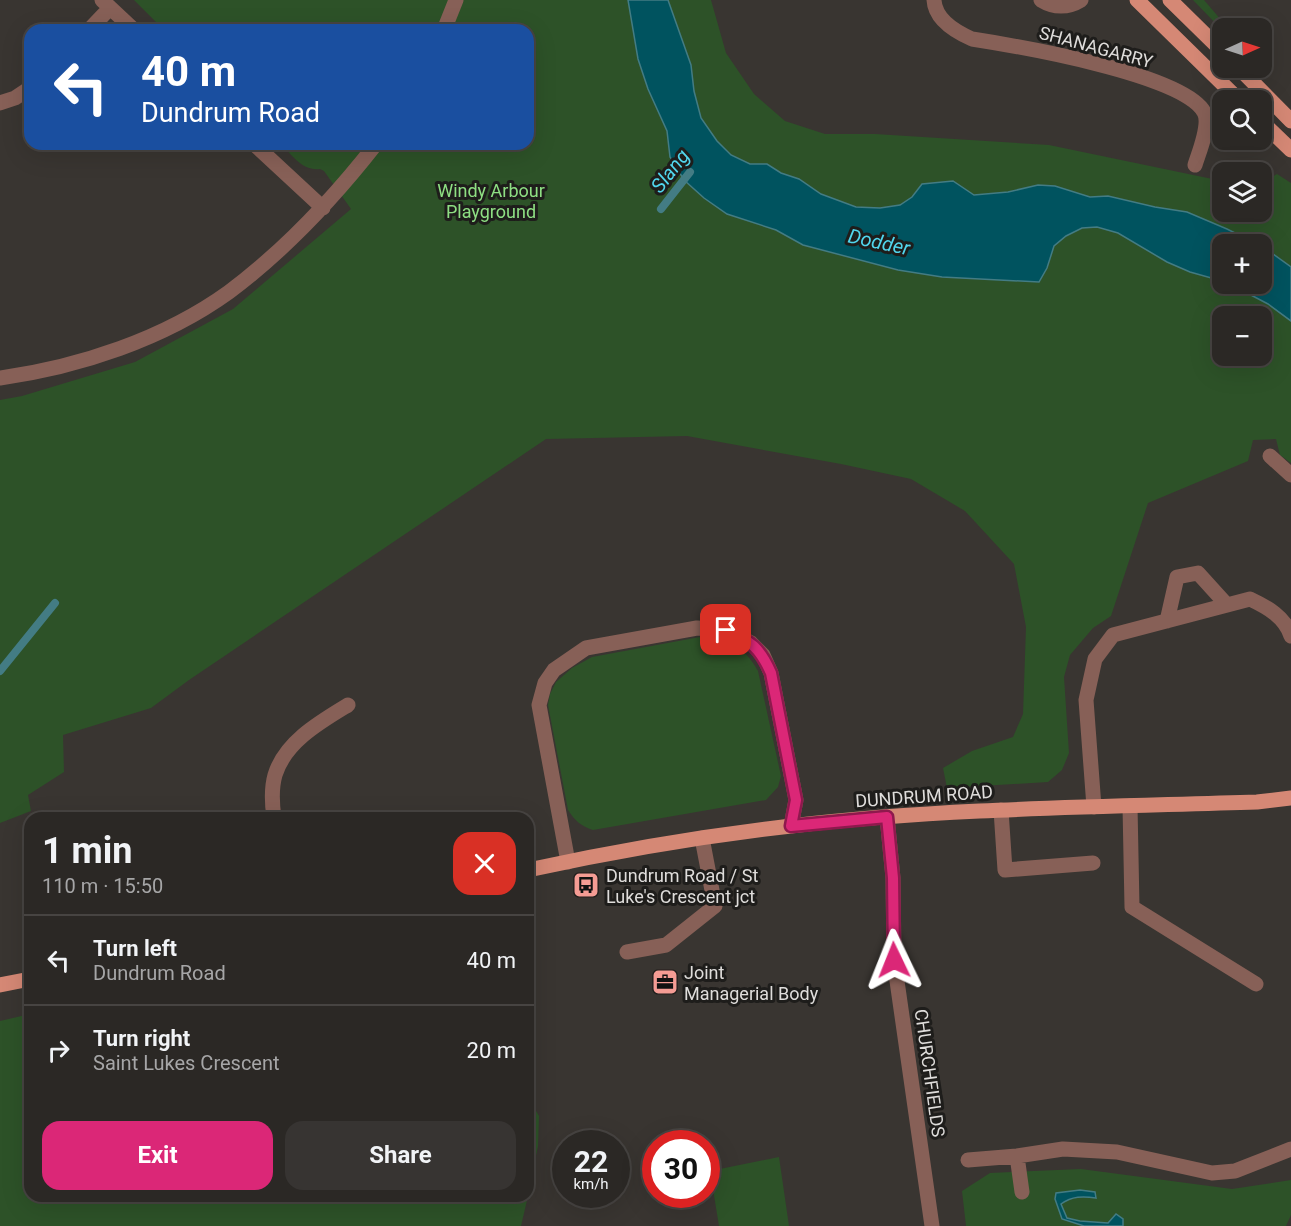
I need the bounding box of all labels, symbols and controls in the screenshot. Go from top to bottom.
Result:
north arrow [1212,18,1272,78]
map controls [1212,18,1272,366]
street label: SHANAGARRY [1037,22,1155,72]
text: 40 m [141,47,236,96]
icon: left [42,48,120,126]
button: search [1212,90,1272,150]
text: Dundrum Road [141,97,320,129]
water label: Slang [646,144,694,197]
button: layers [1212,162,1272,222]
park label: Windy Arbour Playground [437,180,545,222]
water label: Dodder [846,224,913,261]
button: + [1212,234,1272,294]
button: − [1212,306,1272,366]
pin [700,604,751,655]
icon: arrive [709,613,742,646]
street label: DUNDRUM ROAD [854,781,994,811]
text: 1 min [42,830,133,872]
button: close [453,832,516,895]
place label: Dundrum Road / St Luke's Crescent jct [606,865,758,907]
bus stop icon: Dundrum Road / St Luke's Crescent jct [571,870,601,900]
text: 110 m · 15:50 [42,874,163,898]
position arrow [862,928,926,992]
text: Turn left [93,936,177,961]
icon: left [42,944,75,977]
text: 40 m [467,948,516,973]
text: Dundrum Road [93,961,226,985]
place label: Joint Managerial Body [684,962,819,1004]
office icon: Joint Managerial Body [650,967,680,997]
street label: CHURCHFIELDS [911,1008,949,1139]
text: Turn right [93,1026,190,1051]
icon: right [42,1034,75,1067]
text: 20 m [467,1038,516,1063]
text: Saint Lukes Crescent [93,1051,280,1075]
button: Exit [42,1121,273,1190]
button: Share [285,1121,516,1190]
speed limit sign: 30 [642,1130,720,1208]
text: 22 [574,1144,608,1179]
text: km/h [573,1175,609,1193]

